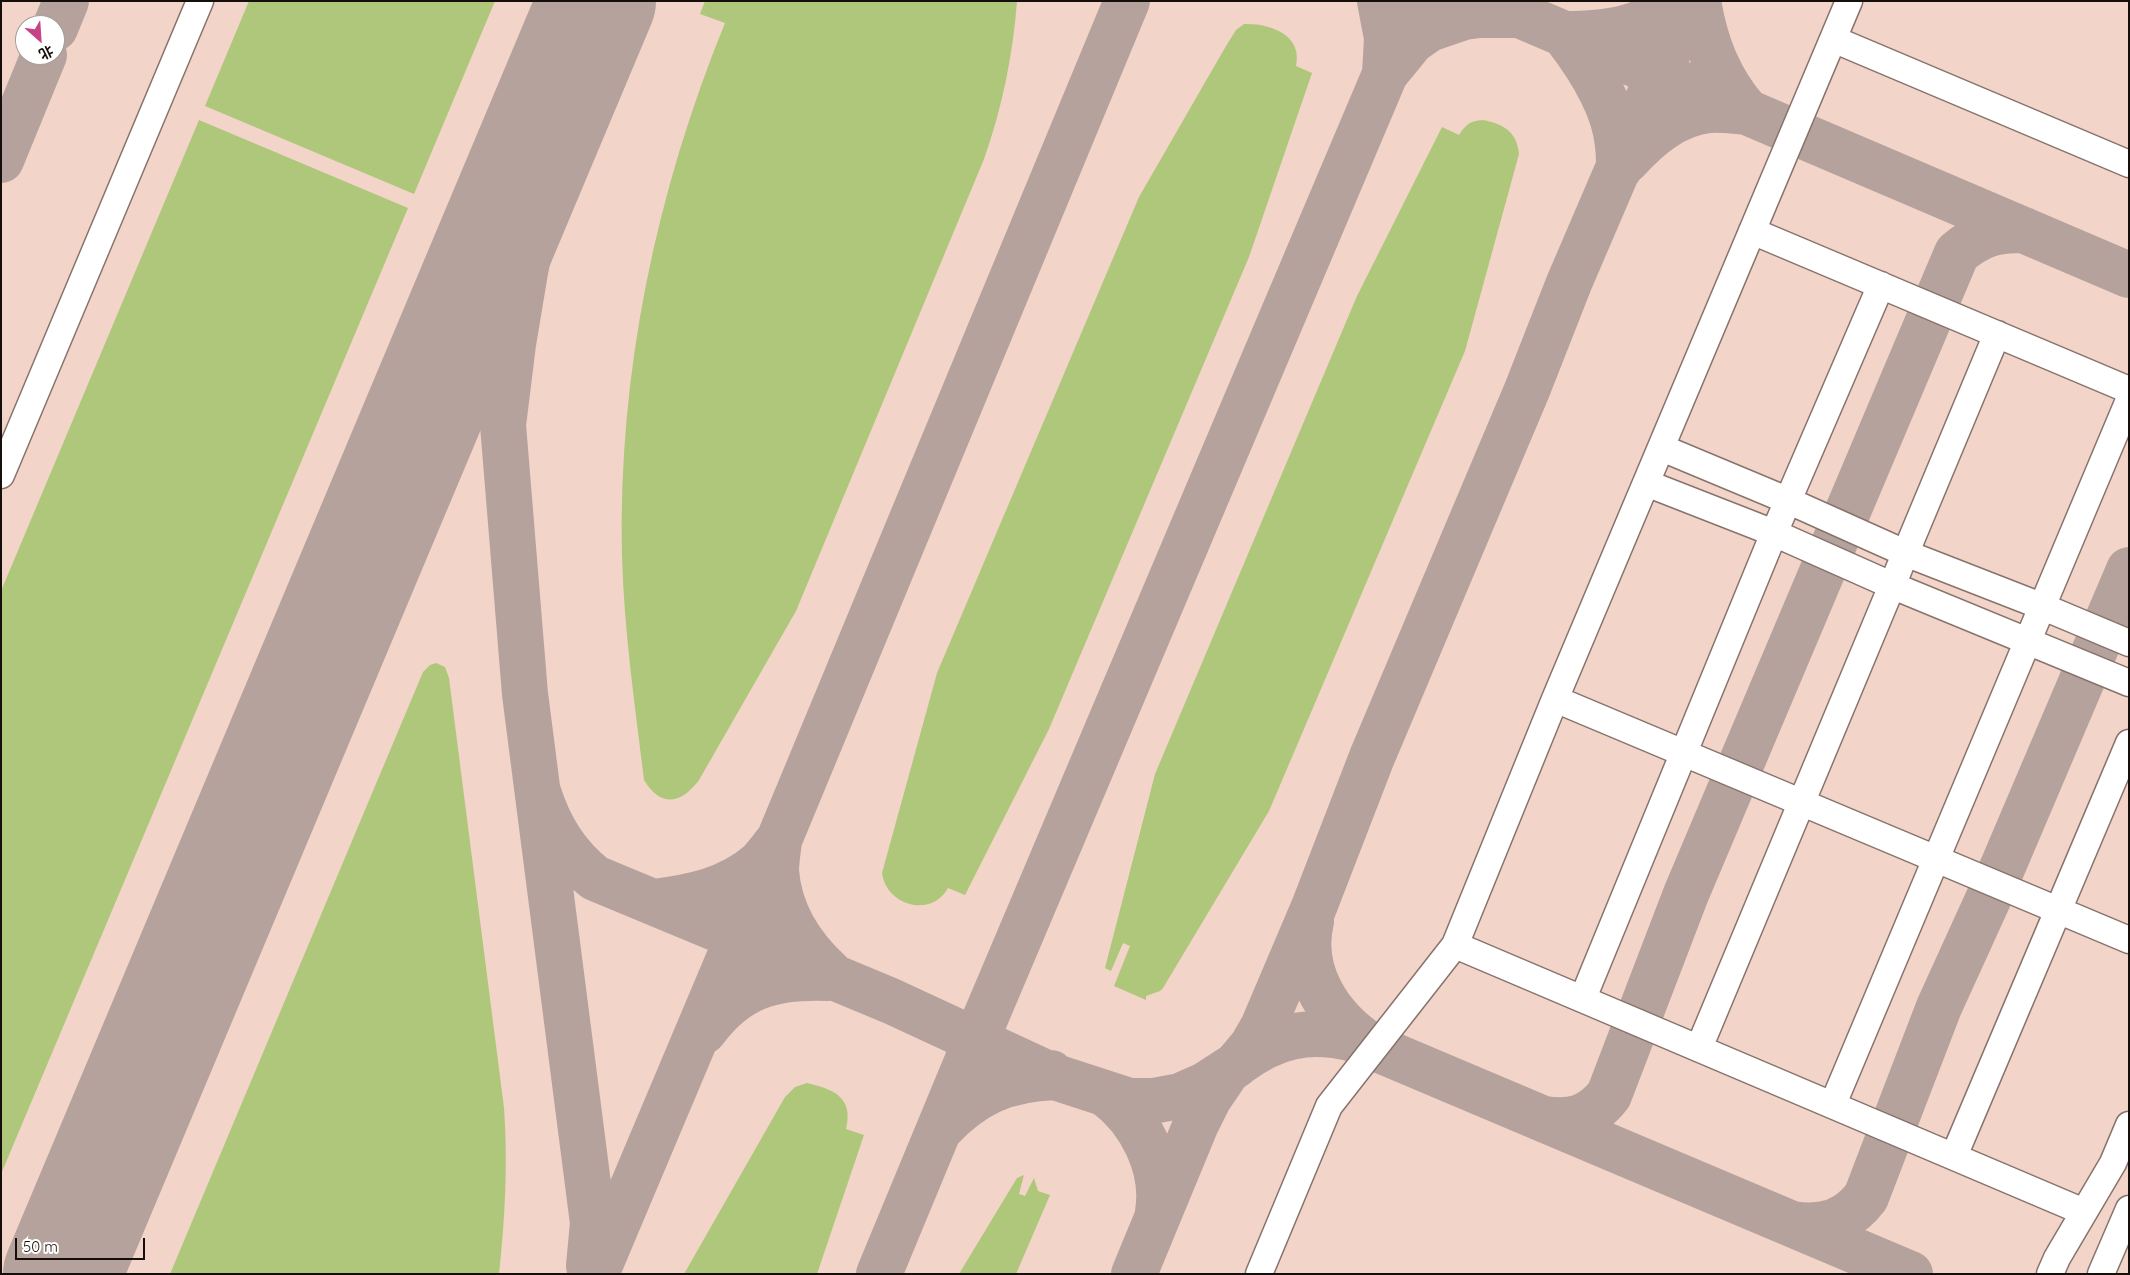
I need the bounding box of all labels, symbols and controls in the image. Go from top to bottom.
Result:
north arrow [15,15,65,65]
text: 北 [36,41,56,64]
scale bar [18,1228,148,1260]
text: 50 m [23,1237,58,1256]

